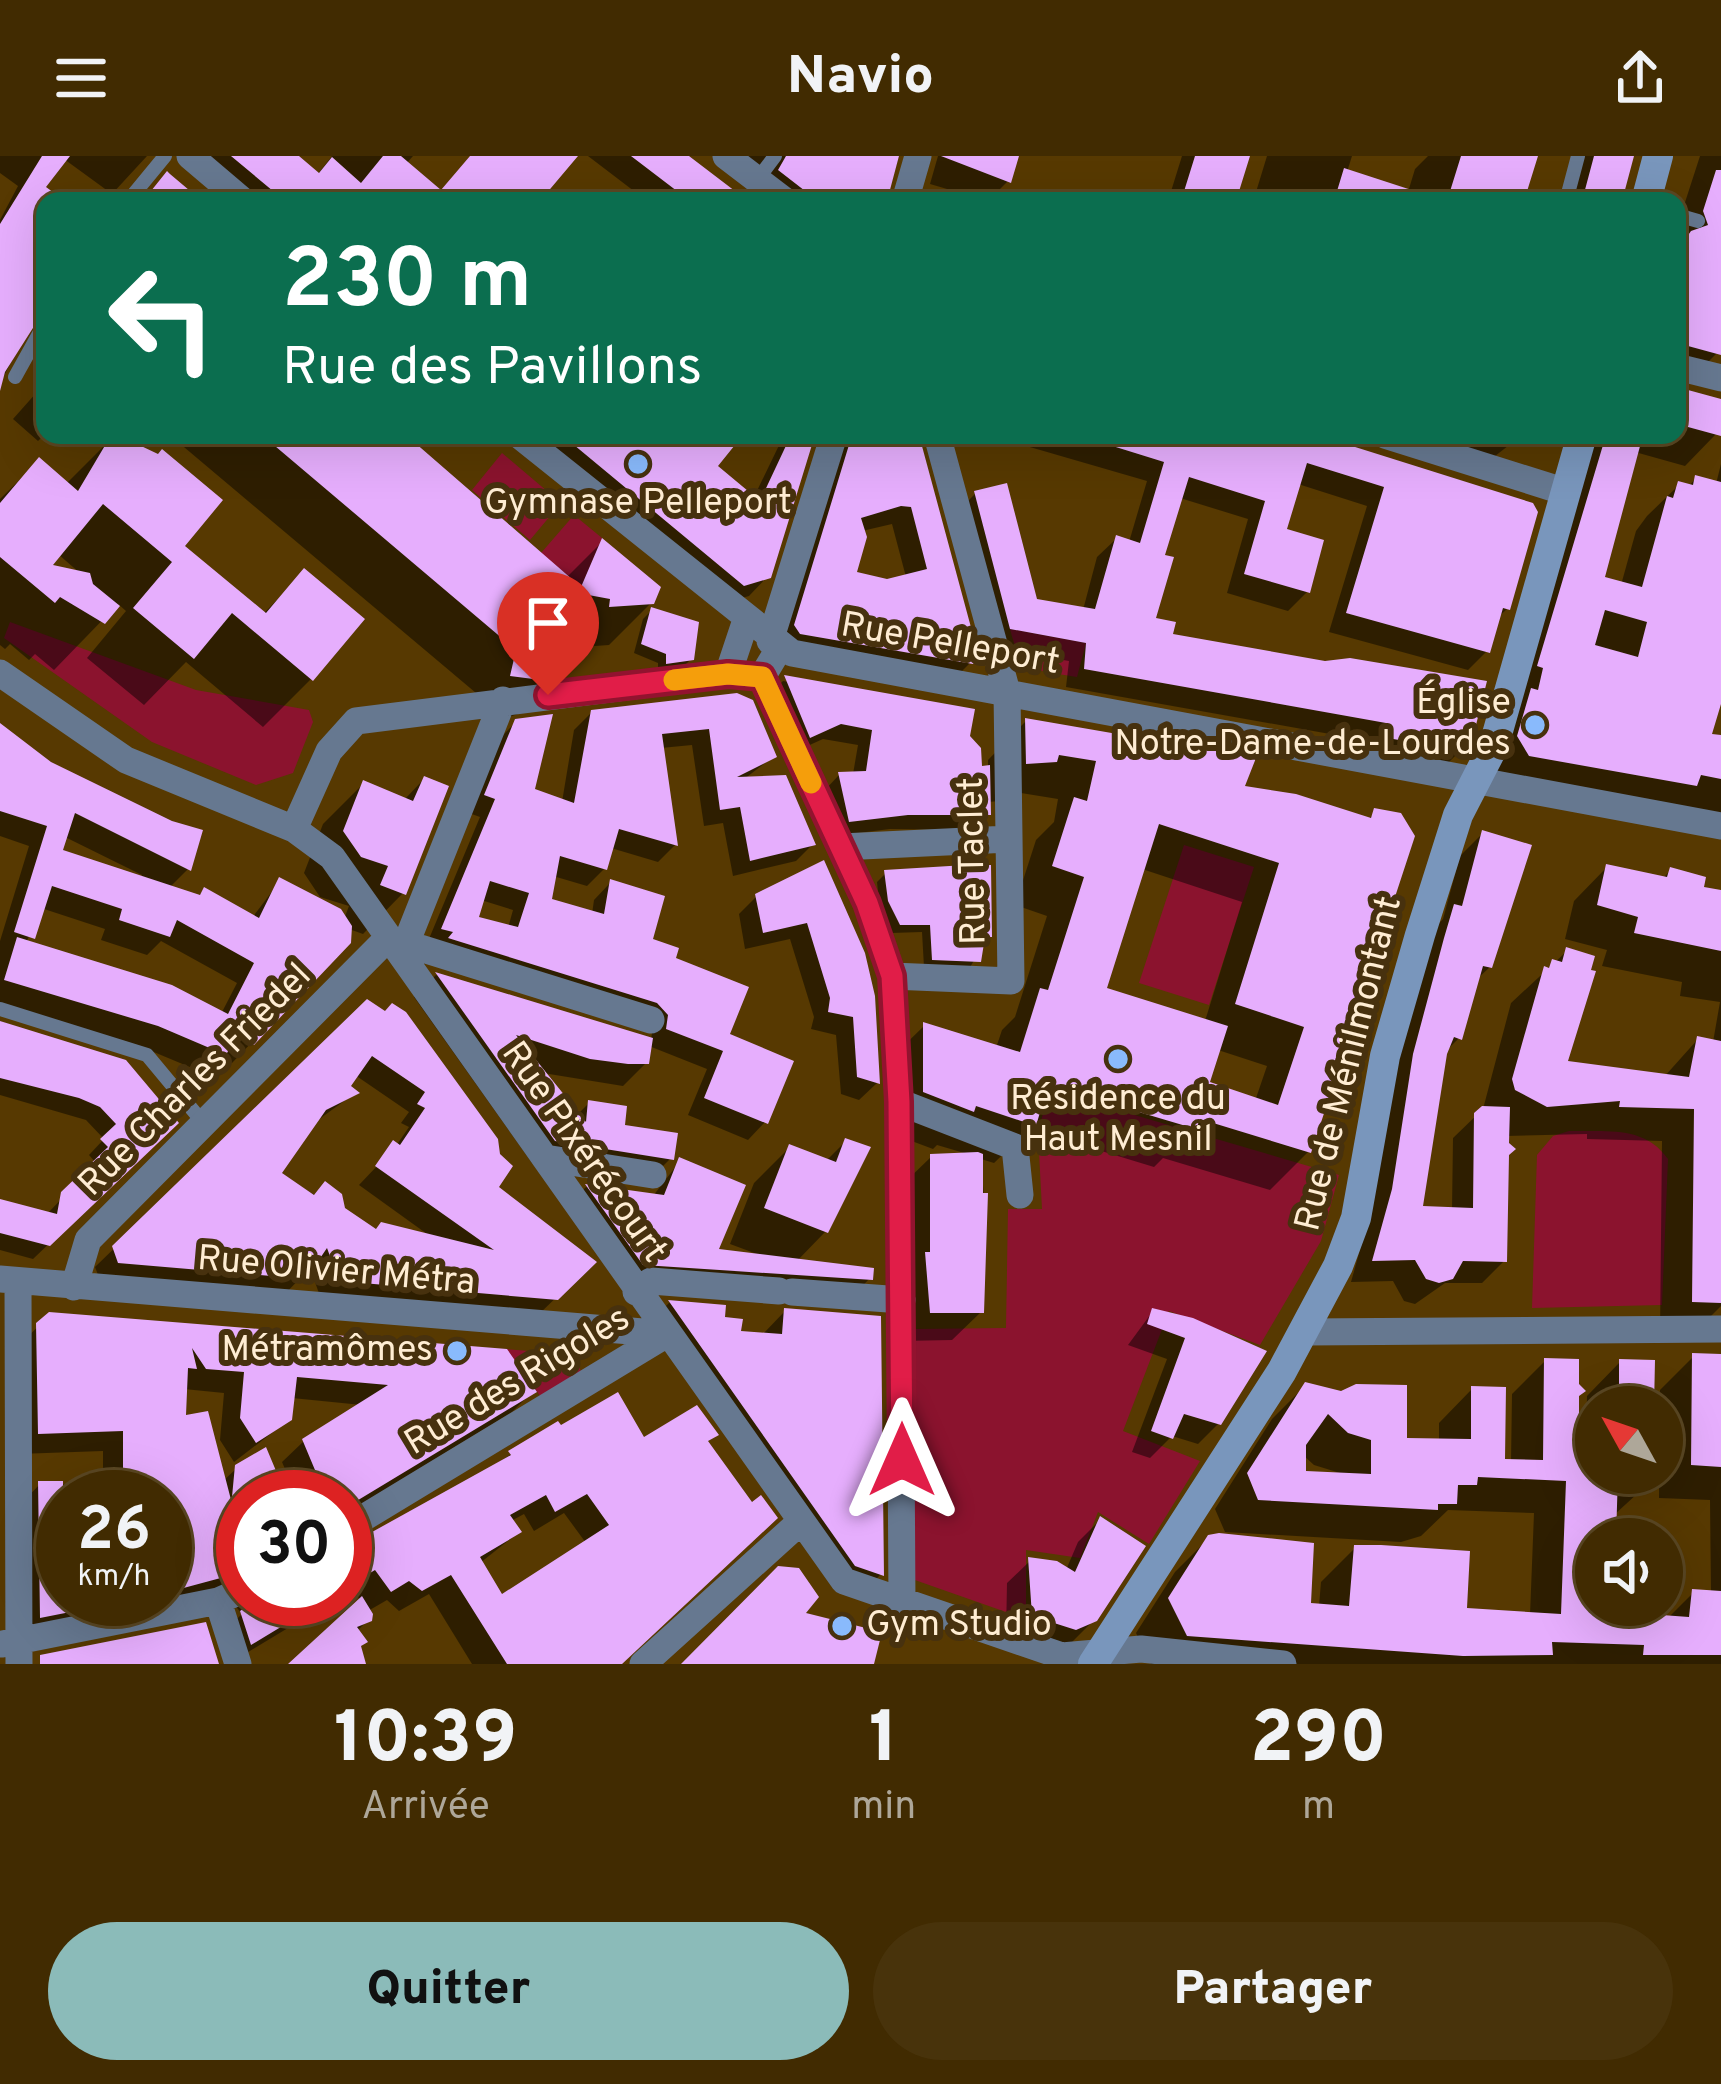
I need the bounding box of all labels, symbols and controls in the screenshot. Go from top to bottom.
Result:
text: Navio [787,44,934,113]
icon: menu [48,45,114,111]
icon: share [1607,45,1673,111]
text: 230 m [282,231,532,337]
icon: left [84,240,240,396]
text: Rue des Pavillons [282,335,702,404]
marker: Gymnase Pelleport [625,451,651,477]
place label: Gymnase Pelleport [484,481,792,527]
pin [497,572,599,695]
icon: arrive [515,590,581,656]
street label: Rue Pelleport [837,603,1063,687]
place label: Église Notre-Dame-de-Lourdes [1114,679,1511,768]
marker: Église Notre-Dame-de-Lourdes [1522,712,1548,738]
street label: Rue Taclet [950,777,998,945]
street label: Rue de Ménilmontant [1286,892,1414,1236]
street label: Rue Charles Friedel [70,955,322,1207]
street label: Rue Pixérécourt [490,1033,676,1273]
marker: Résidence du Haut Mesnil [1105,1046,1131,1072]
place label: Résidence du Haut Mesnil [1010,1077,1226,1164]
street label: Rue Olivier Métra [195,1237,477,1307]
street label: Rue des Rigoles [397,1297,639,1467]
place label: Métramômes [221,1328,433,1374]
marker: Métramômes [444,1338,470,1364]
north arrow [1575,1386,1683,1494]
map controls [1575,1386,1683,1626]
position arrow [839,1397,965,1523]
speed limit sign: 30 [216,1470,372,1626]
text: 26 [77,1495,151,1571]
button: sound [1575,1518,1683,1626]
text: km/h [78,1559,150,1596]
place label: Gym Studio [866,1603,1052,1649]
marker: Gym Studio [829,1613,855,1639]
text: 10:39 [334,1696,517,1788]
text: 1 [869,1696,898,1788]
text: 290 [1250,1696,1387,1788]
text: Arrivée [362,1784,490,1833]
text: min [851,1784,916,1833]
text: m [1302,1784,1335,1833]
button: Quitter [48,1922,849,2060]
button: Partager [873,1922,1673,2060]

